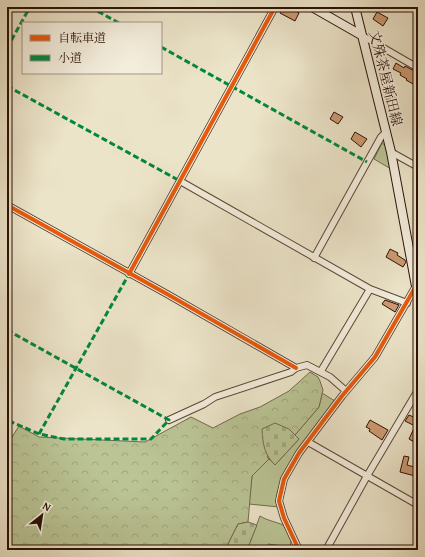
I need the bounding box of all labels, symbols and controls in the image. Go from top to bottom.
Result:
legend [22,22,162,74]
street label: 文殊茶屋新田線 [364,28,408,128]
text: 自転車道 [58,29,106,46]
text: 小道 [58,49,82,66]
north arrow [22,495,62,535]
text: N [40,498,55,515]

